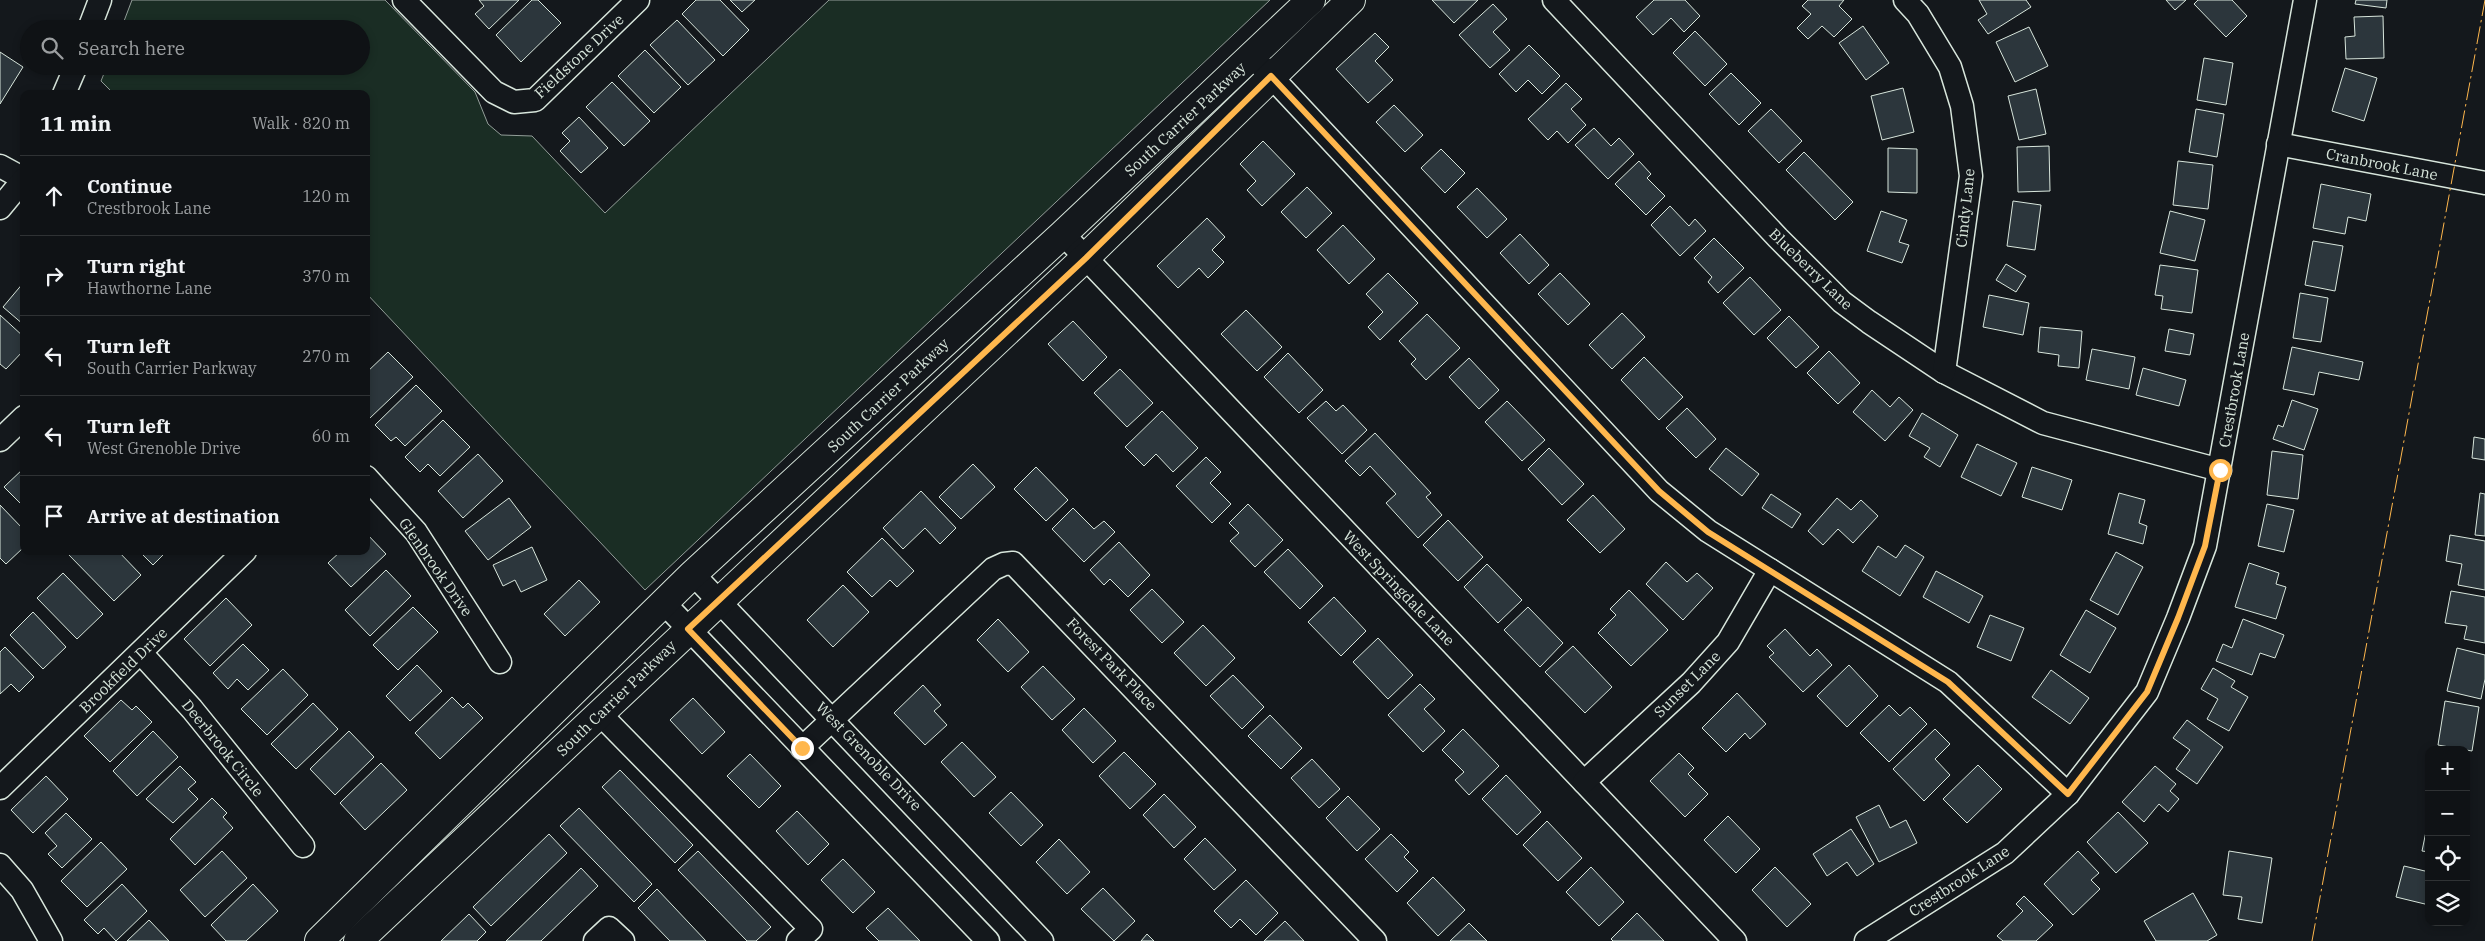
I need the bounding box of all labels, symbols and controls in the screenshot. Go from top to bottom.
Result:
street label: Fieldstone Drive [530,10,628,102]
search box [20,20,370,75]
icon: search [38,34,66,62]
text: Search here [78,36,185,60]
street label: South Carrier Parkway [1120,58,1250,180]
text: 11 min [40,109,111,137]
text: Walk · 820 m [252,113,350,133]
street label: Cranbrook Lane [2324,144,2440,184]
street label: Cindy Lane [1951,168,1979,248]
text: Continue [87,174,172,198]
icon: ahead [40,182,68,210]
text: 120 m [302,186,350,206]
text: Crestbrook Lane [87,198,211,218]
street label: Blueberry Lane [1765,224,1857,314]
text: Turn right [87,254,185,278]
icon: right [40,262,68,290]
text: 370 m [302,266,350,286]
text: Hawthorne Lane [87,278,212,298]
street label: Crestbrook Lane [2215,331,2253,449]
text: Turn left [87,334,170,358]
street label: South Carrier Parkway [823,334,953,456]
icon: left [40,342,68,370]
text: 270 m [302,346,350,366]
text: South Carrier Parkway [87,358,257,378]
text: Turn left [87,414,170,438]
icon: left [40,422,68,450]
text: 60 m [312,426,350,446]
text: West Grenoble Drive [87,438,241,458]
route start [2209,459,2232,482]
icon: arrive [40,502,68,530]
text: Arrive at destination [87,504,280,528]
street label: Glenbrook Drive [395,514,477,620]
street label: West Springdale Lane [1339,526,1459,650]
street label: Forest Park Place [1063,614,1161,714]
street label: Brookfield Drive [75,623,171,717]
street label: South Carrier Parkway [552,636,680,760]
street label: Sunset Lane [1650,647,1724,721]
street label: Deerbrook Circle [178,696,268,800]
street label: West Grenoble Drive [812,698,926,814]
route end [791,737,814,760]
map controls [2425,746,2470,926]
button: + [2425,746,2470,791]
button: − [2425,791,2470,836]
button: locate [2425,836,2470,881]
street label: Crestbrook Lane [1905,841,2013,921]
button: layers [2425,881,2470,926]

